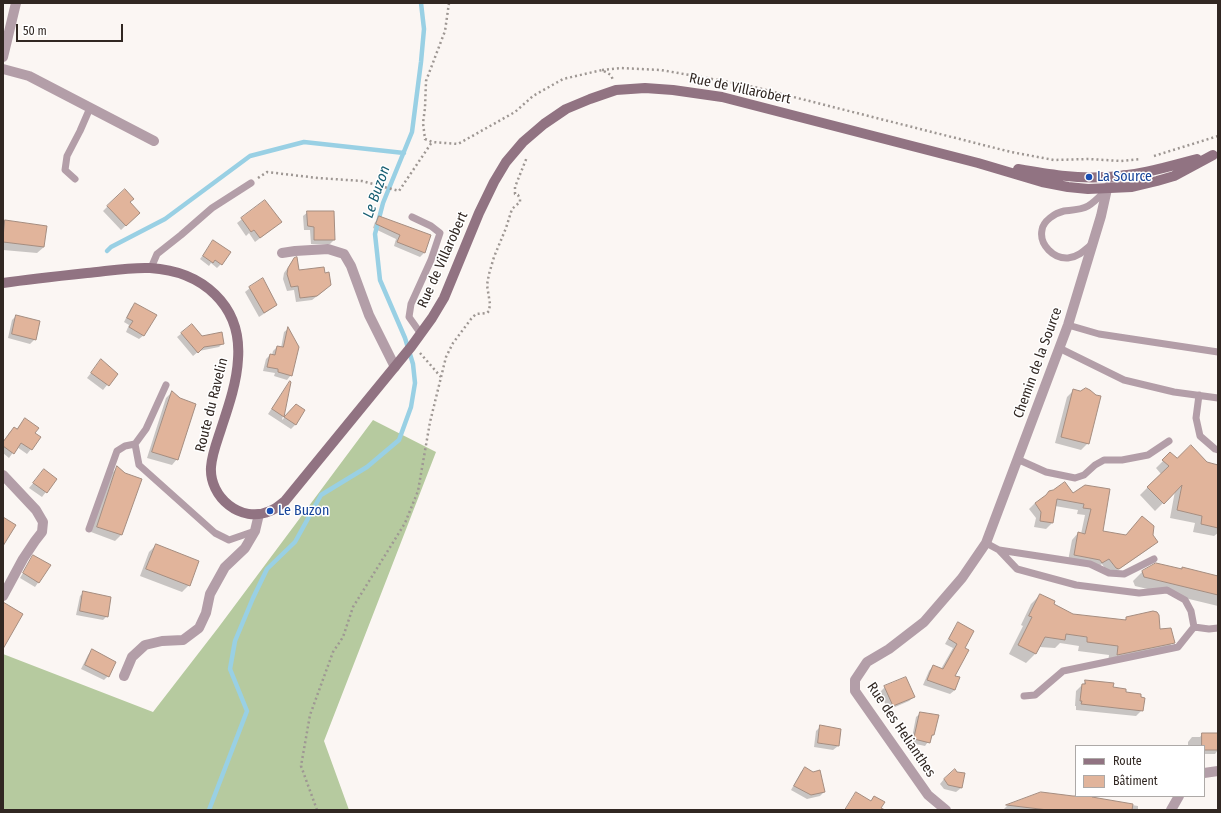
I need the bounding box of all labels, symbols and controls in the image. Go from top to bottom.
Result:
scale bar [18,16,125,42]
text: 50 m [23,24,47,38]
street label: Rue de Villarobert [688,70,792,108]
water label: Le Buzon [360,163,394,221]
place label: La Source [1097,169,1152,185]
marker: La Source [1084,172,1094,182]
street label: Rue de Villarobert [414,209,472,311]
street label: Chemin de la Source [1010,305,1066,421]
street label: Route du Ravelin [192,356,232,454]
place label: Le Buzon [278,503,329,519]
marker: Le Buzon [265,506,275,516]
street label: Rue des Helianthes [863,679,939,781]
legend [1075,745,1205,797]
text: Route [1113,754,1142,768]
text: Bâtiment [1113,774,1158,788]

